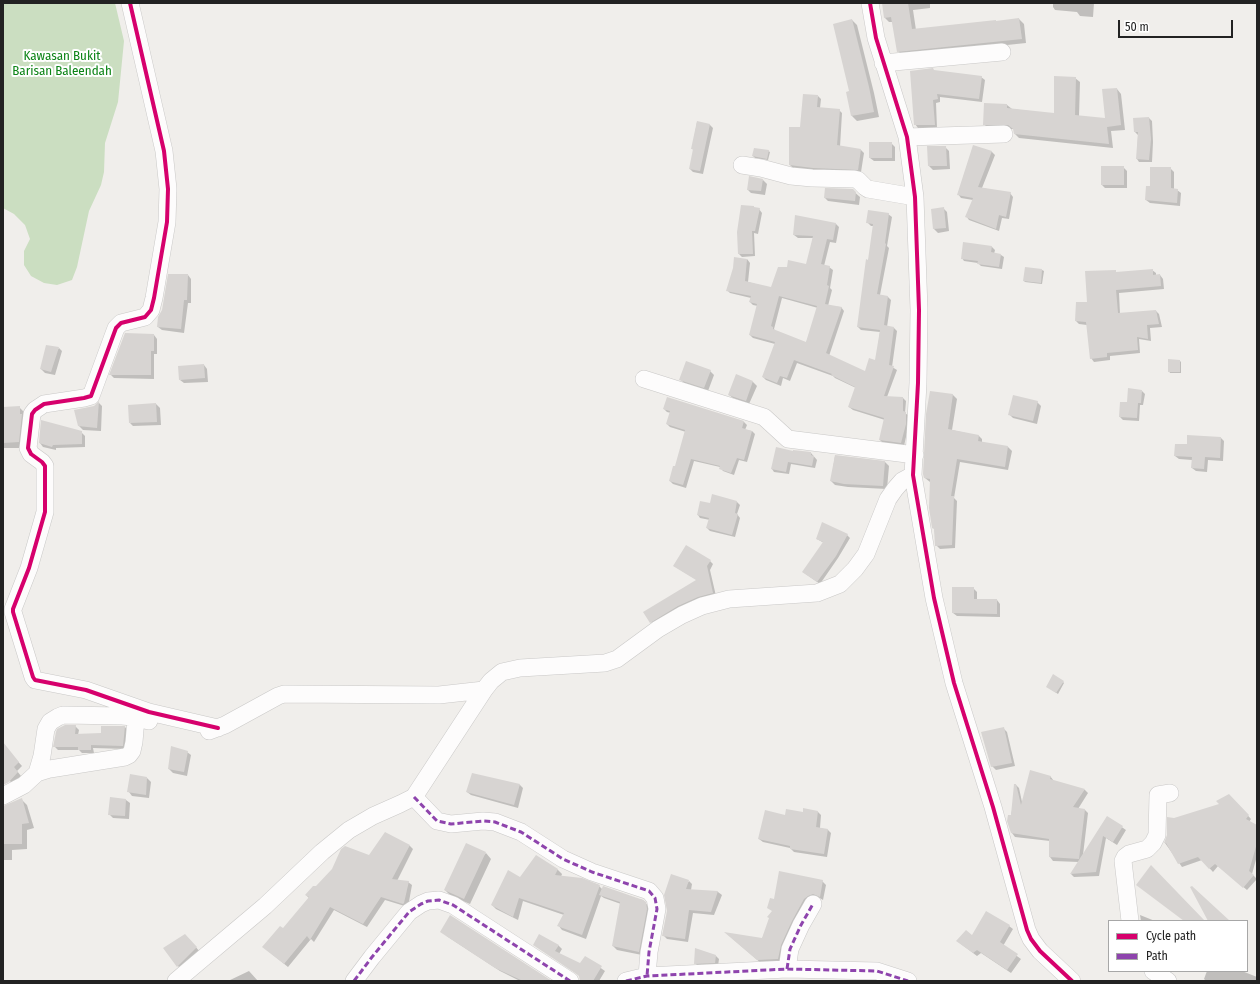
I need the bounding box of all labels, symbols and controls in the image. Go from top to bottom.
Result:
scale bar [1120,12,1235,38]
text: 50 m [1125,20,1149,34]
park label: Kawasan Bukit Barisan Baleendah [12,48,112,79]
legend [1108,920,1248,972]
text: Cycle path [1146,929,1196,943]
text: Path [1146,949,1168,963]

